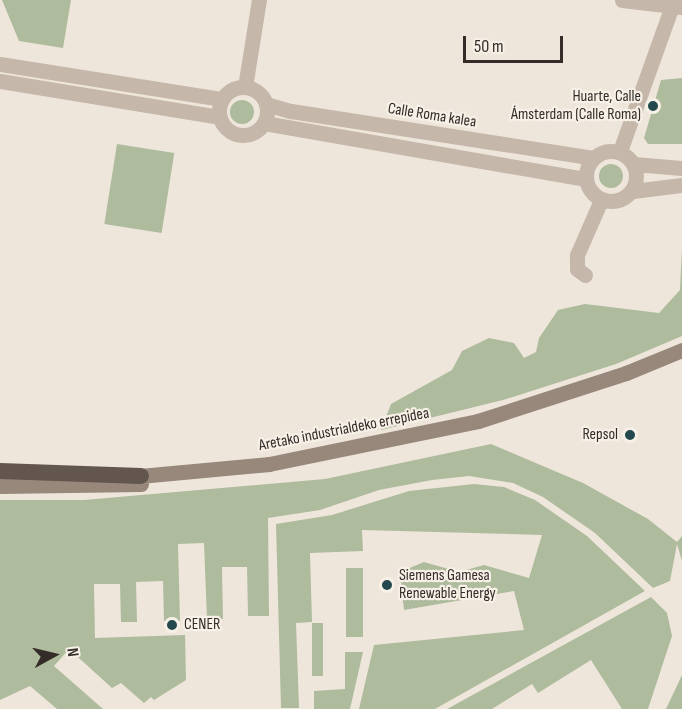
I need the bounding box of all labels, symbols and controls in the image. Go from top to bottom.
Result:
scale bar [466,24,566,62]
text: 50 m [474,36,504,57]
place label: Huarte, Calle Ámsterdam (Calle Roma) [511,87,641,125]
marker: Huarte, Calle Ámsterdam (Calle Roma) [646,99,660,113]
street label: Calle Roma kalea [386,100,478,132]
street label: Aretako industrialdeko errepidea [257,404,431,456]
place label: Repsol [582,425,618,445]
marker: Repsol [623,428,637,442]
place label: Siemens Gamesa Renewable Energy [399,566,496,604]
marker: Siemens Gamesa Renewable Energy [380,578,394,592]
place label: CENER [184,615,220,635]
marker: CENER [165,618,179,632]
north arrow [24,625,84,685]
text: N [62,647,82,658]

